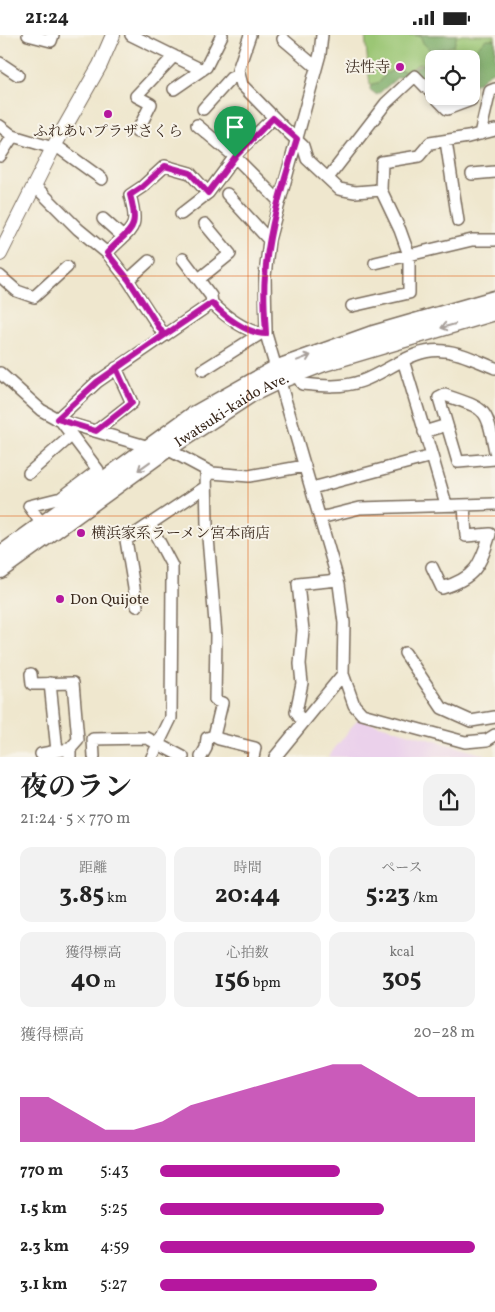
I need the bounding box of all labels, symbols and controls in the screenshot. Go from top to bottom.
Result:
text: 21:24 [25,5,69,31]
map controls [425,50,480,105]
button: locate [425,50,480,105]
place label: 法性寺 [345,58,390,79]
marker: 法性寺 [394,61,406,73]
pin [214,106,256,157]
marker: ふれあいプラザさくら [102,108,114,120]
icon: arrive [221,113,249,141]
place label: ふれあいプラザさくら [33,122,183,143]
one-way arrow [441,321,457,331]
one-way arrow [296,353,312,362]
street label: Iwatsuki-kaido Ave. [171,369,292,453]
one-way arrow [138,460,151,471]
place label: 横浜家系ラーメン宮本商店 [91,524,270,545]
marker: 横浜家系ラーメン宮本商店 [75,527,87,539]
place label: Don Quijote [70,590,149,611]
marker: Don Quijote [54,593,66,605]
text: 夜のラン [20,769,132,808]
button: share [423,774,475,826]
text: 21:24 · 5 × 770 m [20,808,131,830]
text: 距離 [79,859,107,878]
text: 時間 [233,859,261,878]
text: ペース [381,859,422,878]
text: 3.85 [59,878,104,913]
text: 20:44 [215,878,280,913]
text: 5:23 [366,878,410,913]
text: km [104,889,127,908]
text: /km [410,889,438,908]
text: kcal [389,943,414,962]
text: 獲得標高 [65,944,121,963]
text: 心拍数 [226,944,268,963]
text: 305 [382,962,422,997]
text: 40 [71,963,101,998]
text: 156 [214,963,250,998]
text: m [101,974,116,993]
text: bpm [250,974,281,993]
text: 20–28 m [413,1022,475,1044]
text: 獲得標高 [20,1025,84,1047]
text: 770 m [20,1160,63,1182]
text: 5:43 [100,1160,129,1182]
text: 1.5 km [20,1198,67,1220]
text: 5:25 [100,1198,128,1220]
text: 2.3 km [20,1236,69,1258]
text: 4:59 [100,1236,129,1258]
text: 3.1 km [20,1274,68,1296]
text: 5:27 [100,1274,127,1296]

